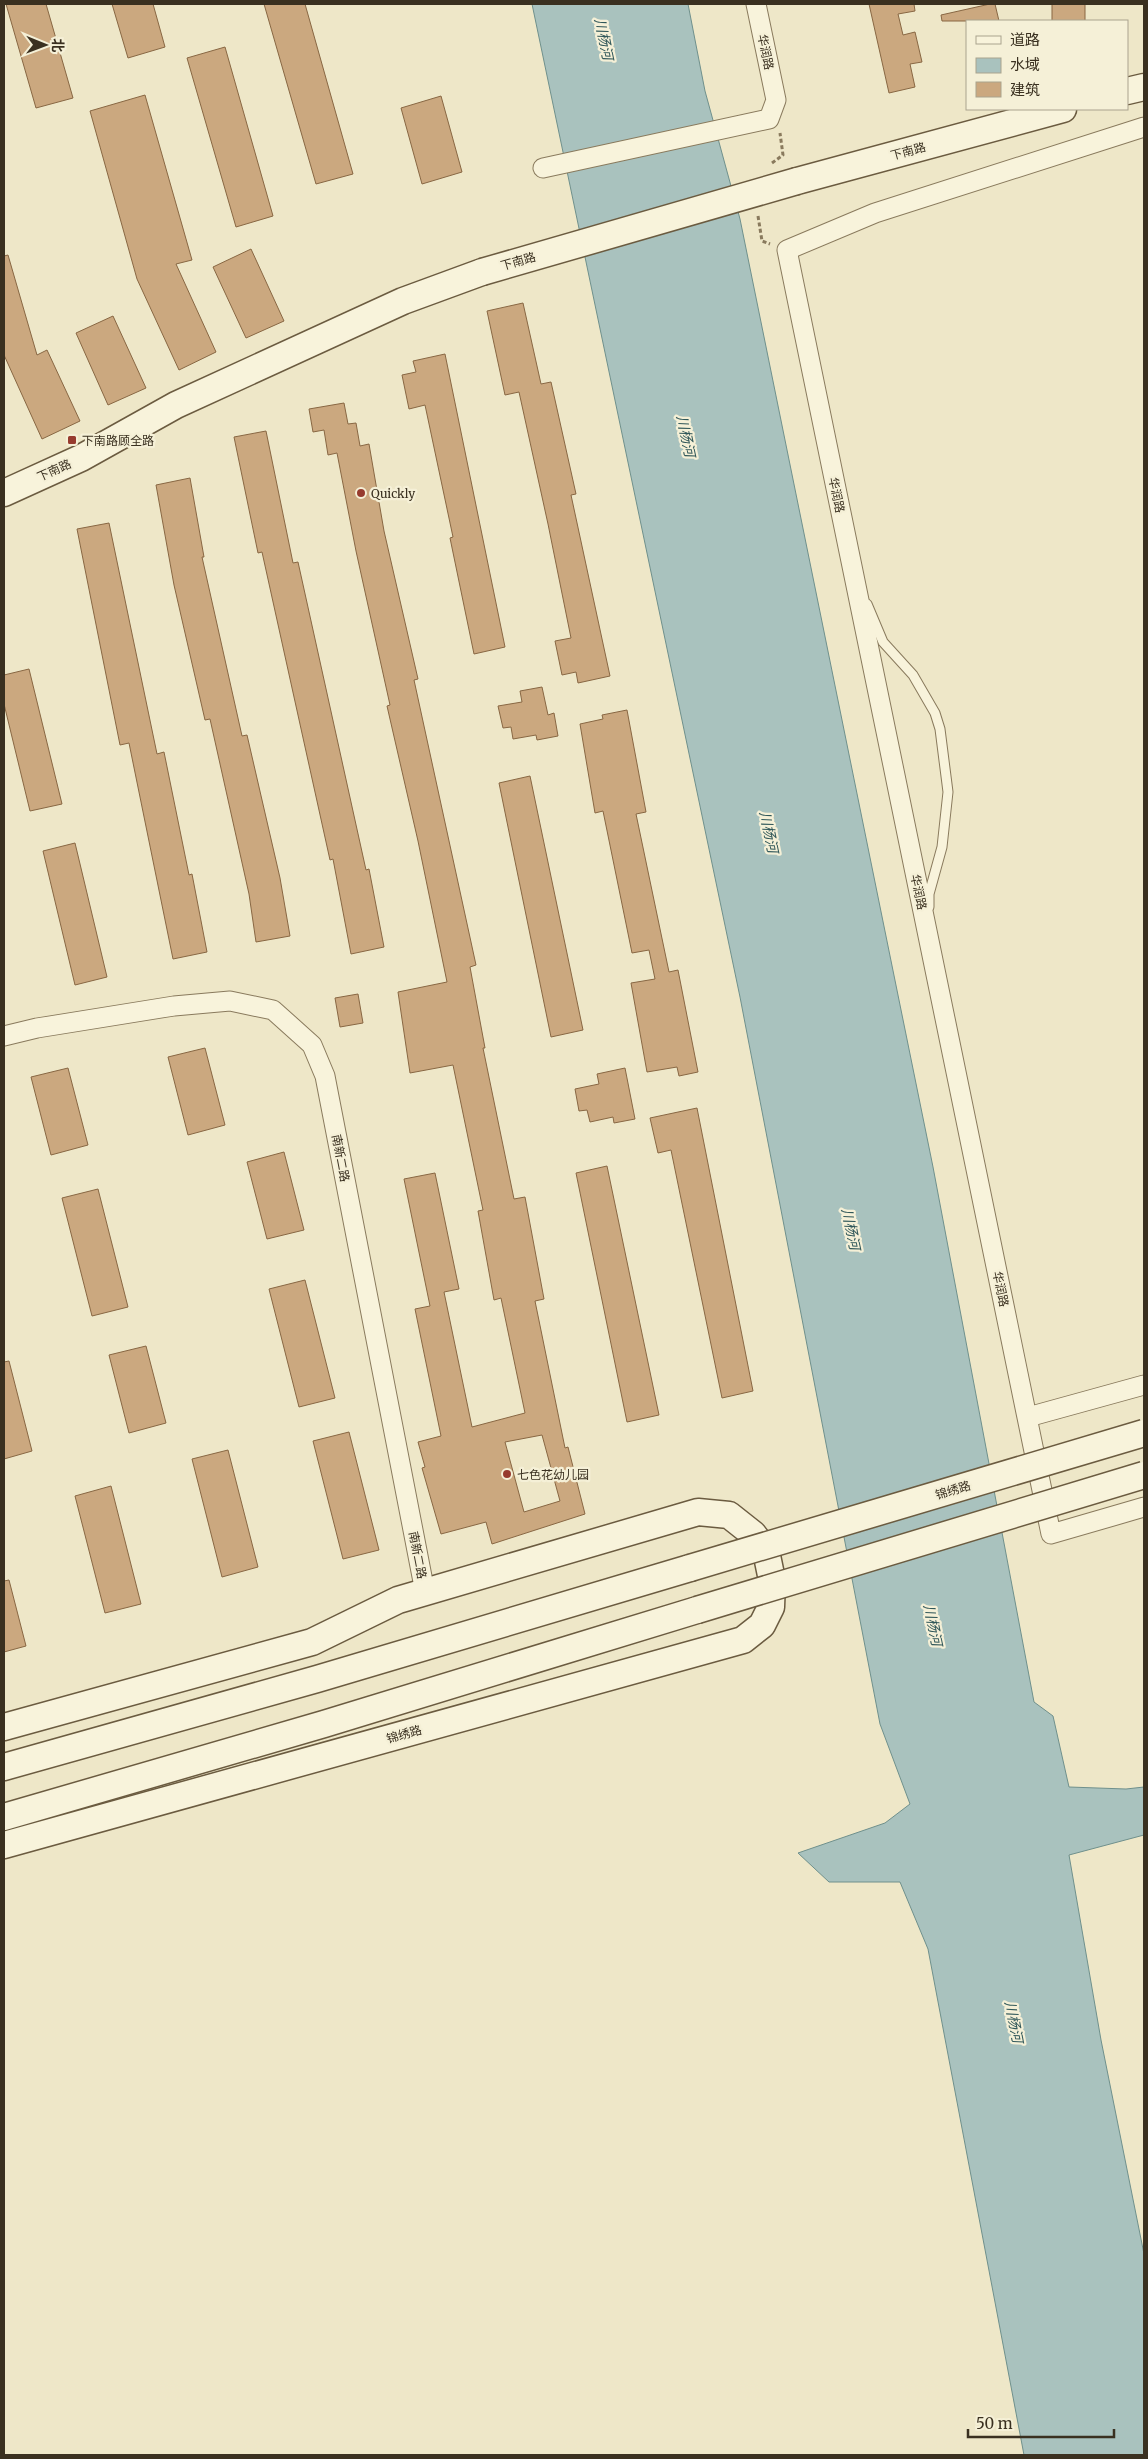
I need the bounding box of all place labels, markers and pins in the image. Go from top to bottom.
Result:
place label: 下南路顾全路 [82,433,154,448]
marker: 下南路顾全路 [66,434,78,446]
place label: Quickly [371,486,415,501]
marker: Quickly [355,487,367,499]
place label: 七色花幼儿园 [517,1467,589,1482]
marker: 七色花幼儿园 [501,1468,513,1480]

